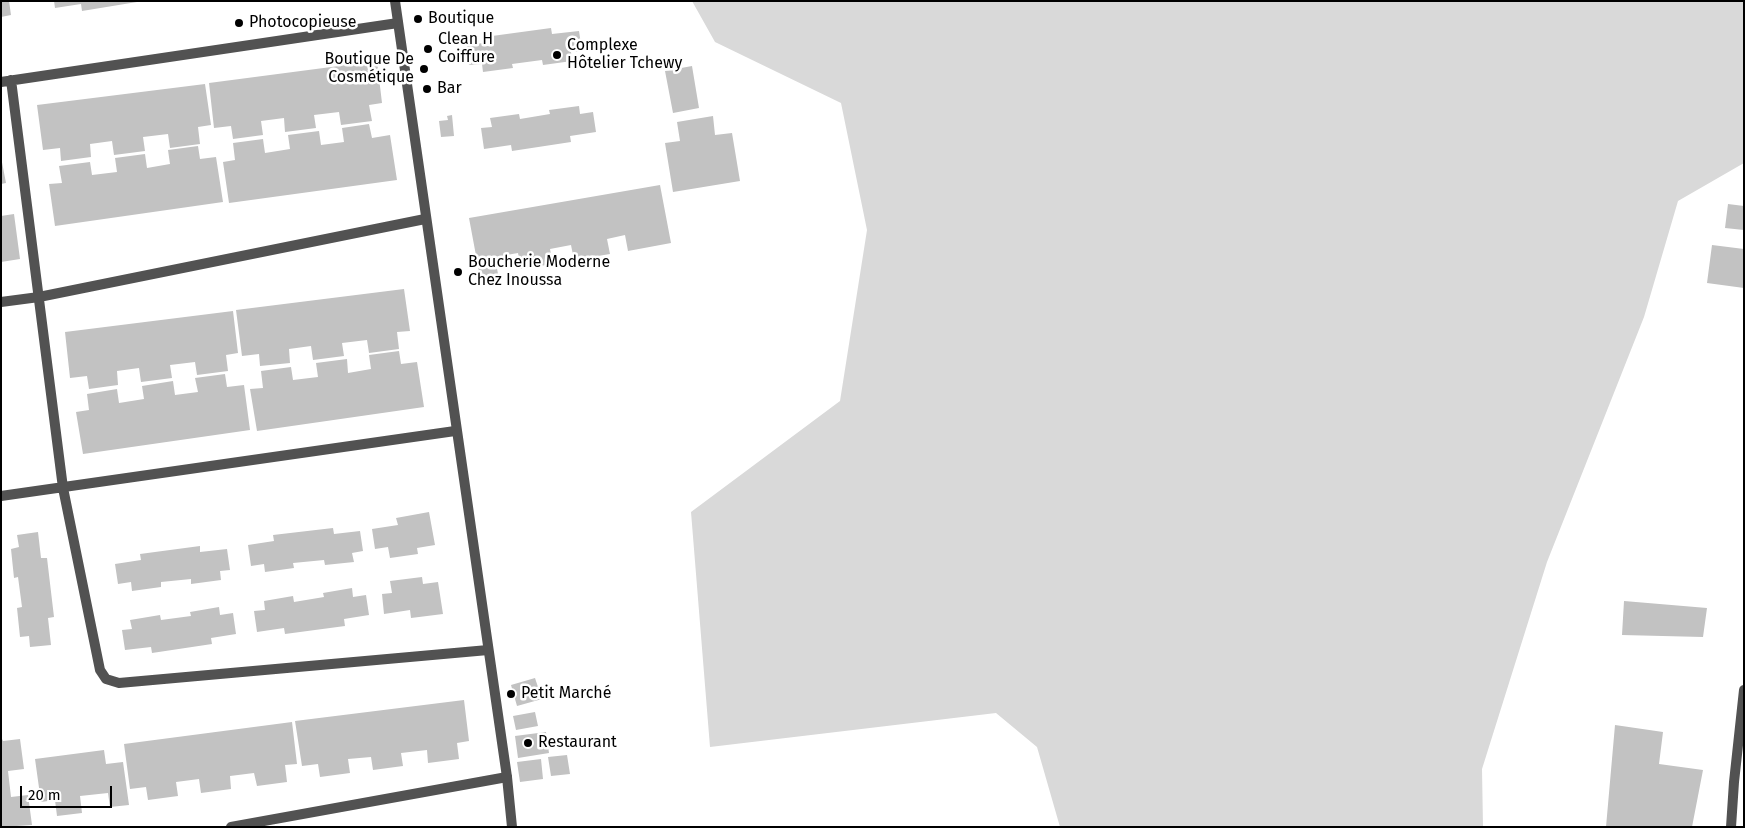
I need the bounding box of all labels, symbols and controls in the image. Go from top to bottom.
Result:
place label: Boutique [428,9,494,29]
place label: Photocopieuse [249,13,356,33]
marker: Boutique [412,13,424,25]
marker: Photocopieuse [233,17,245,29]
place label: Clean H Coiffure [438,30,495,68]
place label: Complexe Hôtelier Tchewy [567,36,682,74]
marker: Clean H Coiffure [422,43,434,55]
marker: Complexe Hôtelier Tchewy [551,49,563,61]
place label: Boutique De Cosmétique [324,50,414,88]
marker: Boutique De Cosmétique [418,63,430,75]
place label: Bar [437,79,462,99]
marker: Bar [421,83,433,95]
place label: Boucherie Moderne Chez Inoussa [468,253,610,291]
marker: Boucherie Moderne Chez Inoussa [452,266,464,278]
place label: Petit Marché [521,684,611,704]
marker: Petit Marché [505,688,517,700]
place label: Restaurant [538,733,617,753]
marker: Restaurant [522,737,534,749]
scale bar [22,776,115,808]
text: 20 m [28,786,61,804]

